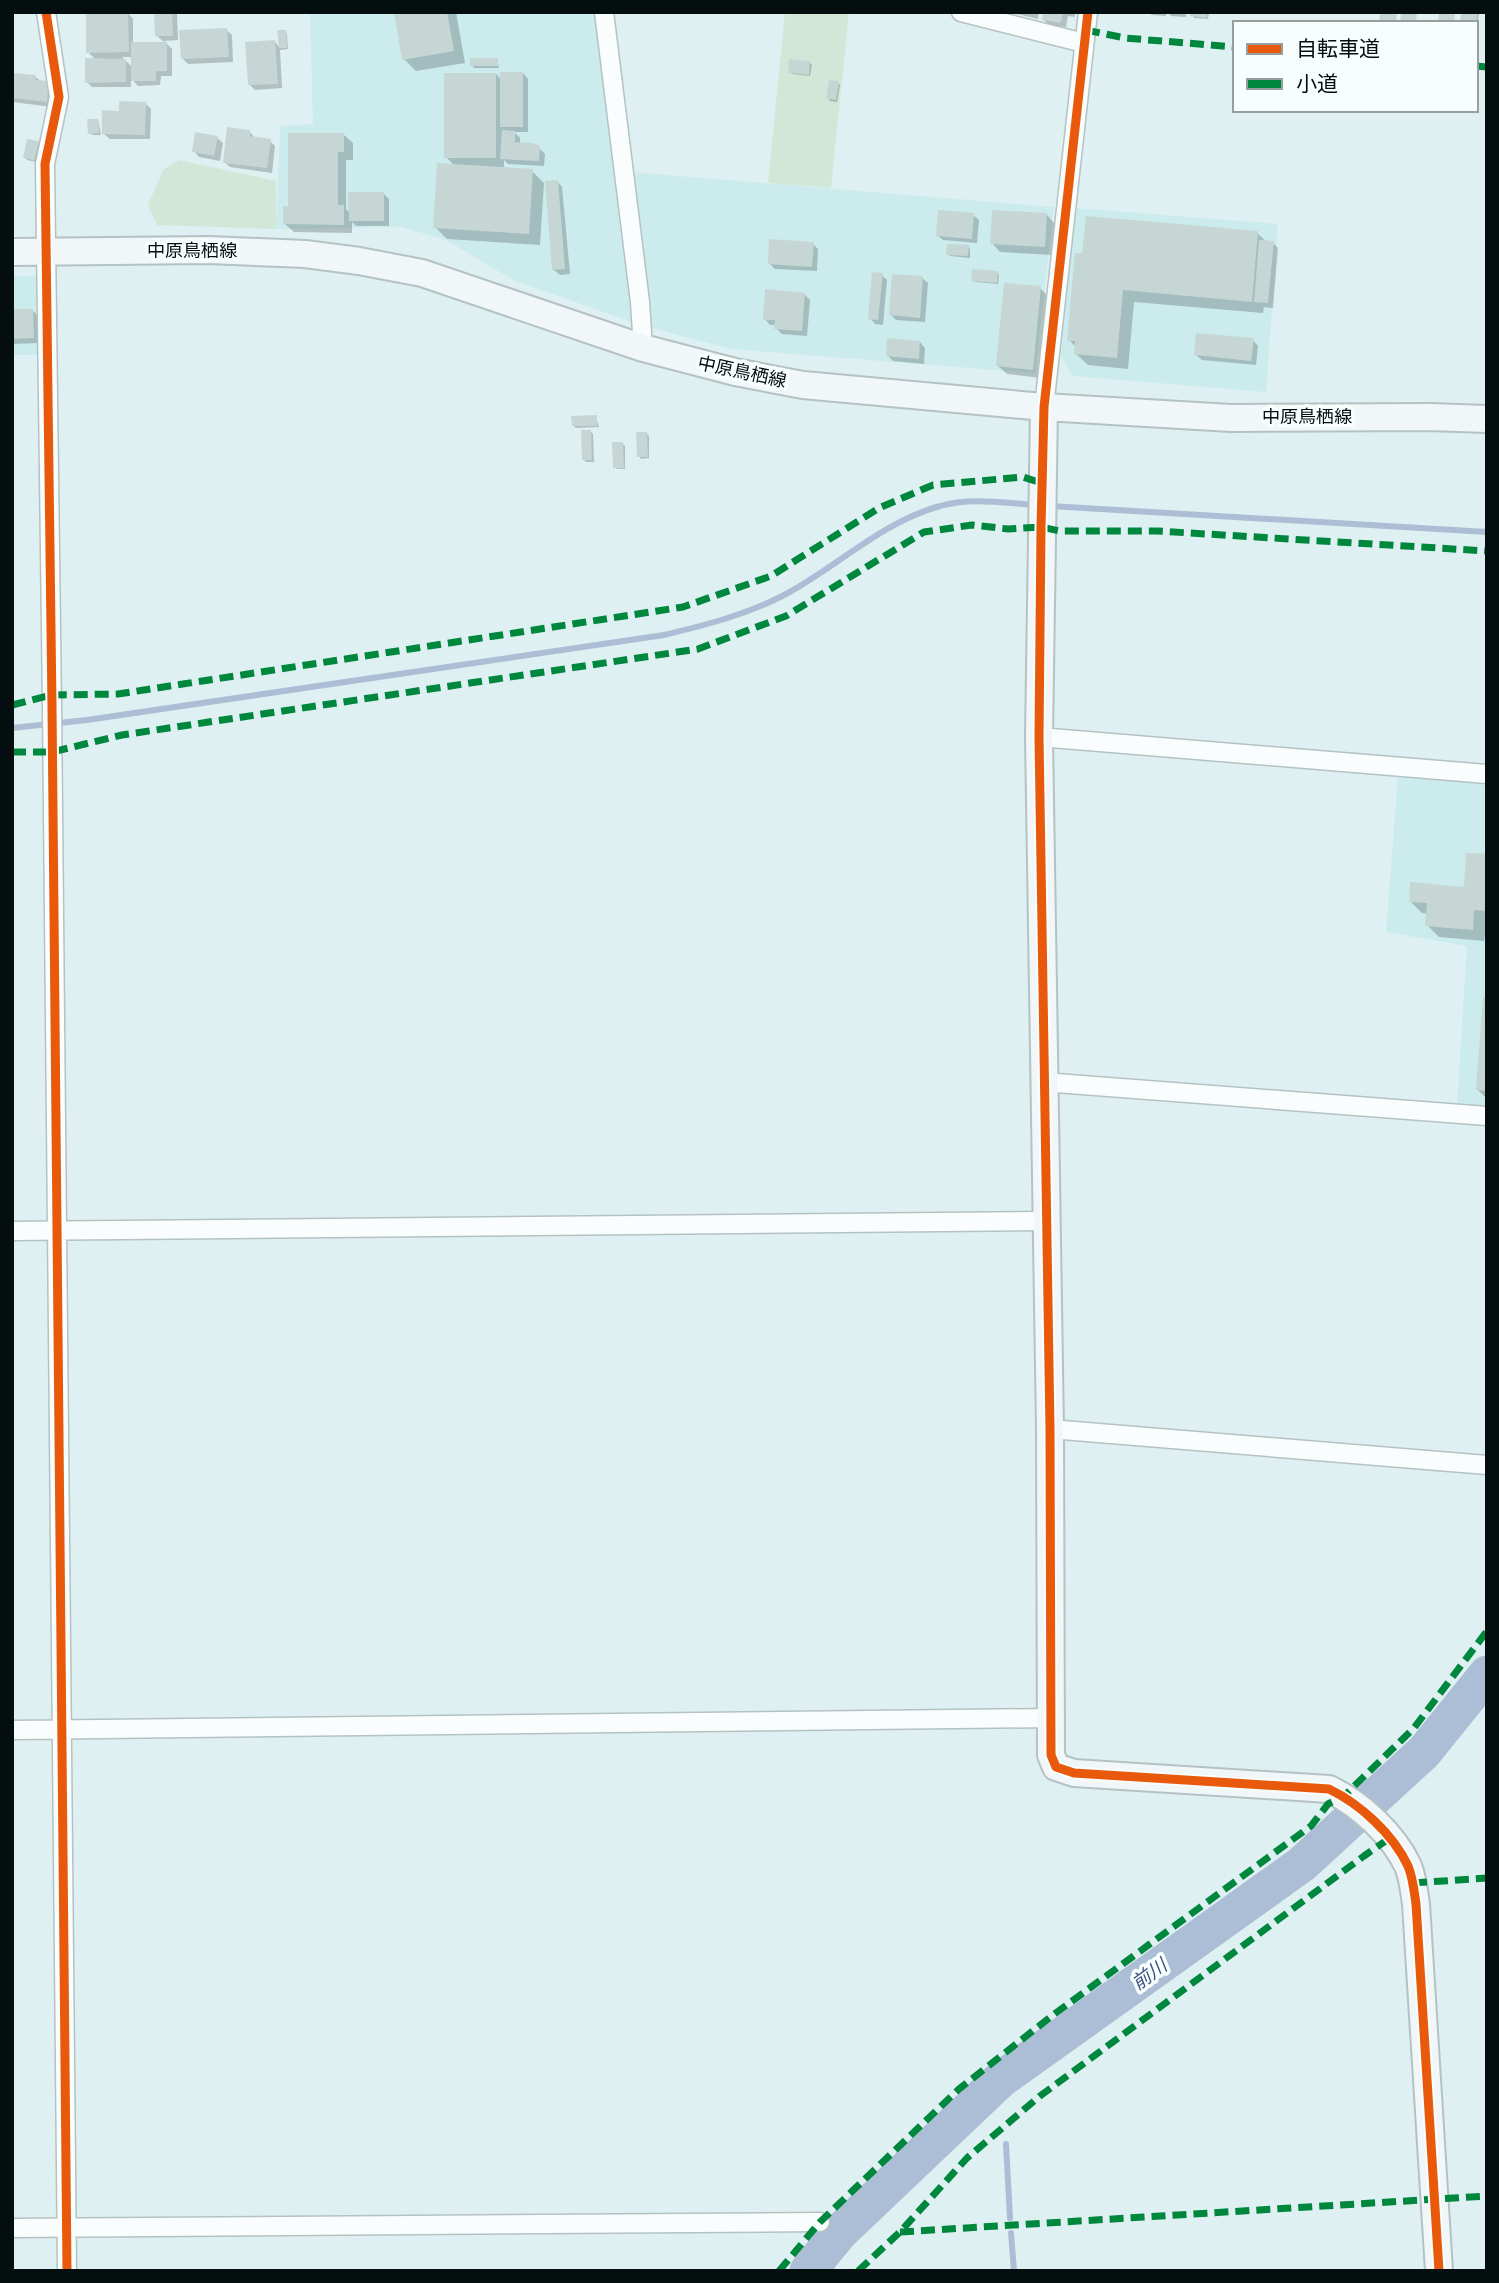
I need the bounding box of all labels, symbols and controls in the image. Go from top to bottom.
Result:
legend [1233,21,1478,112]
text: 自転車道 [1296,37,1380,61]
text: 小道 [1296,72,1338,96]
street label: 中原鳥栖線 [147,240,237,261]
street label: 中原鳥栖線 [696,352,788,391]
street label: 中原鳥栖線 [1262,406,1352,427]
water label: 前川 [1127,1953,1173,1995]

